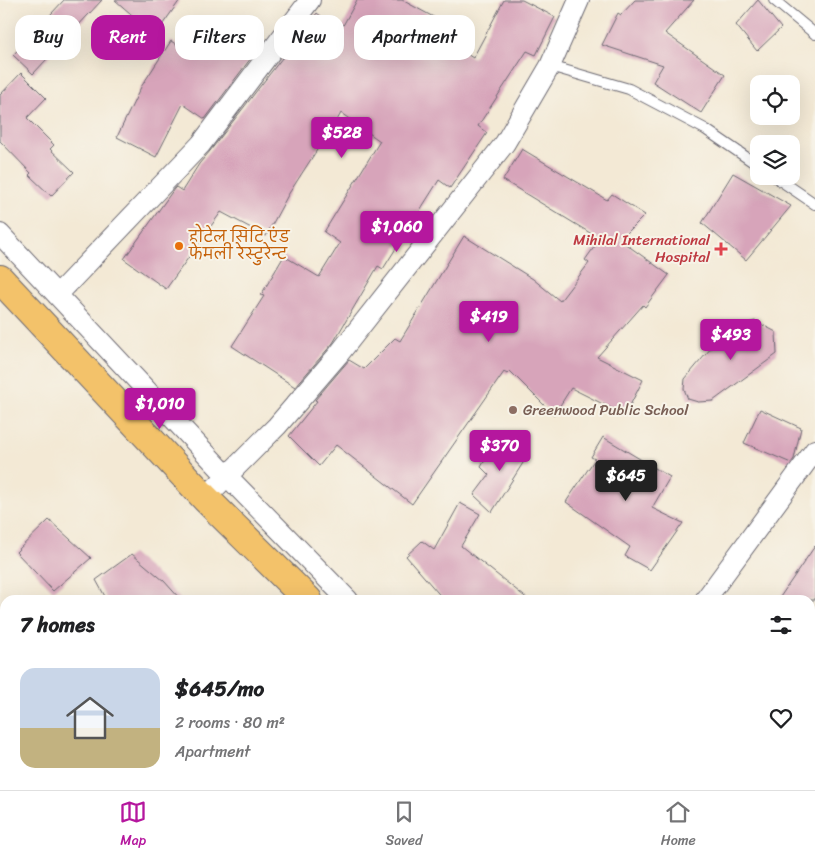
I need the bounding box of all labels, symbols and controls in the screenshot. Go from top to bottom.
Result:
chip: Buy [15,15,81,60]
chip: Rent [91,15,165,60]
chip: Filters [175,15,264,60]
chip: New [274,15,344,60]
chip: Apartment [354,15,475,60]
map controls [750,75,800,185]
button: locate [750,75,800,125]
pin: $528 [312,116,372,159]
text: $528 [322,118,362,147]
button: layers [750,135,800,185]
pin: $1,060 [356,210,438,253]
text: $1,060 [371,212,423,241]
place label: होटेल सिटि एंड फेमली रेस्टुरेन्ट [188,223,291,267]
place label: Mihilal International Hospital [573,227,711,270]
marker: होटेल सिटि एंड फेमली रेस्टुरेन्ट [173,240,185,252]
marker: Mihilal International Hospital [714,242,728,256]
pin: $419 [459,300,519,343]
text: $419 [470,302,508,331]
pin: $493 [701,318,761,361]
text: $493 [711,320,751,349]
pin: $1,010 [119,388,201,430]
text: $1,010 [135,389,185,418]
place label: Greenwood Public School [523,397,689,423]
marker: Greenwood Public School [507,404,519,416]
pin: $370 [470,430,530,472]
text: $370 [481,431,519,460]
pin: $645 [596,460,656,502]
text: $645 [606,461,646,490]
text: 7 homes [20,606,95,644]
icon: filters [767,611,795,639]
text: $645/mo [175,670,264,708]
icon: home [60,688,120,748]
icon: heart [767,704,795,732]
text: 2 rooms · 80 m² [175,708,285,737]
text: Apartment [175,737,251,766]
tab: Map [119,798,147,853]
tab: Saved [386,798,422,853]
tab: Home [661,798,696,853]

